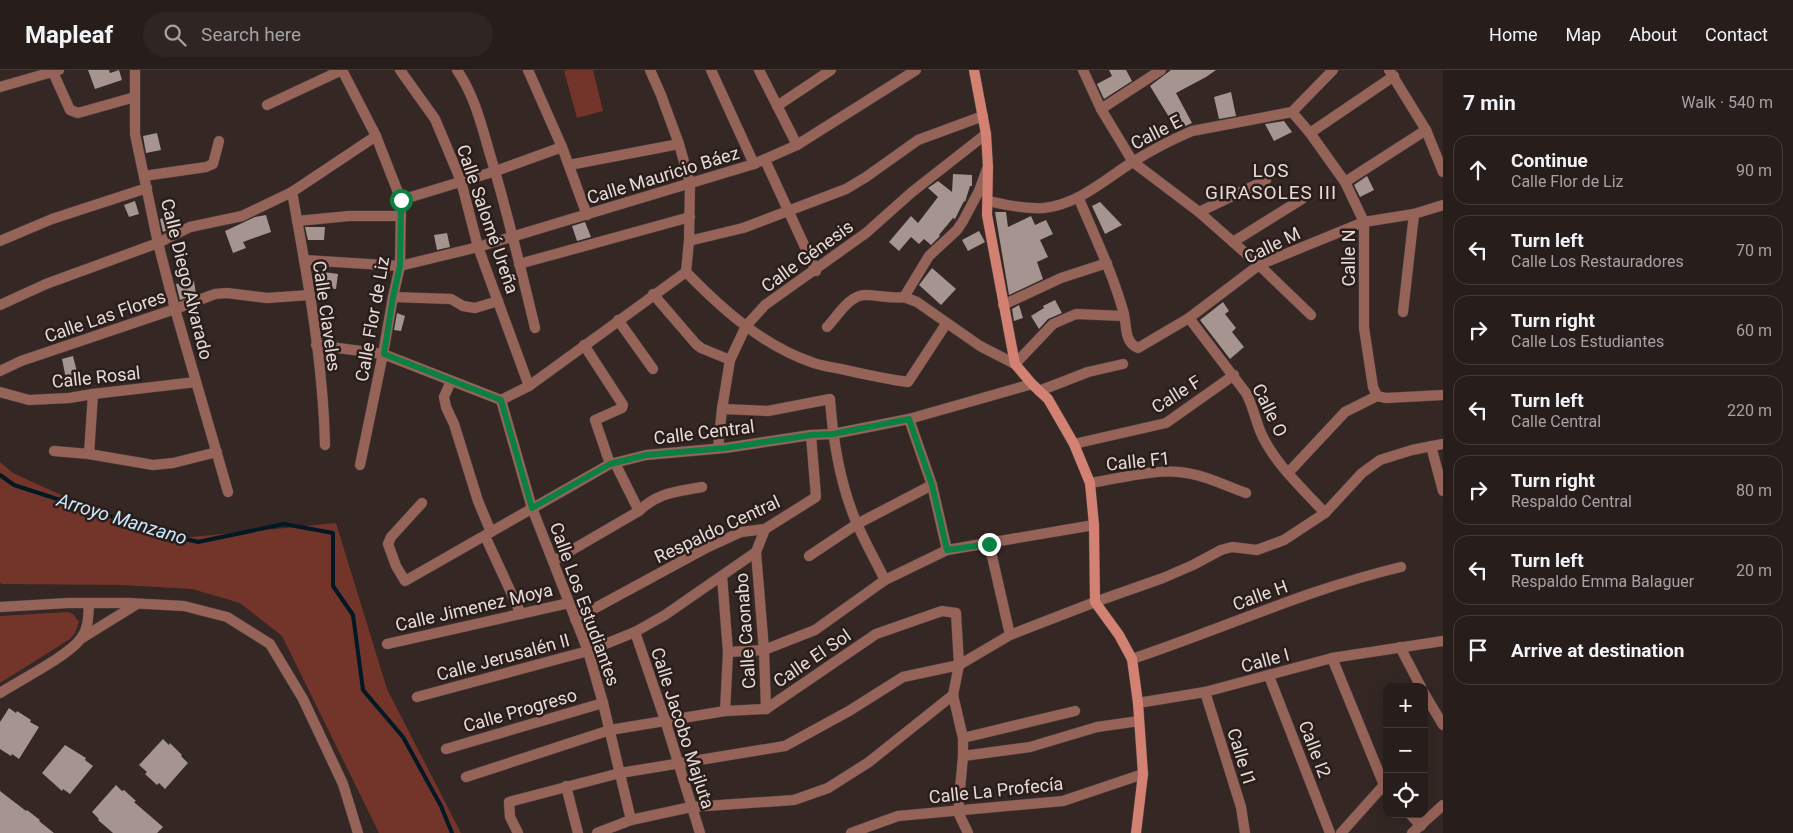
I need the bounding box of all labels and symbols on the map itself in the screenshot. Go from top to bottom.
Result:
street label: Calle E [1127,110,1185,154]
street label: Calle Salomé Ureña [453,142,523,296]
street label: Calle Mauricio Báez [584,142,742,208]
district label: LOS GIRASOLES III [1205,159,1337,204]
route start [390,189,413,212]
street label: Calle Diego Alvarado [157,196,217,362]
street label: Calle Génesis [757,216,857,296]
street label: Calle M [1240,222,1304,268]
street label: Calle N [1338,229,1359,287]
street label: Calle Flor de Liz [351,255,393,383]
street label: Calle Claveles [309,259,345,373]
street label: Calle Las Flores [42,285,168,347]
street label: Calle Rosal [51,362,141,392]
street label: Calle F [1147,371,1205,417]
street label: Calle O [1248,380,1292,440]
street label: Calle Central [652,415,756,449]
street label: Calle F1 [1105,447,1171,475]
water label: Arroyo Manzano [53,488,190,550]
street label: Respaldo Central [651,491,783,567]
street label: Calle Los Estudiantes [546,519,624,689]
route end [978,533,1001,556]
street label: Calle Caonabo [730,572,760,690]
street label: Calle H [1230,575,1290,615]
street label: Calle Jimenez Moya [393,579,555,635]
street label: Calle El Sol [769,624,855,692]
street label: Calle Jerusalén II [434,629,572,685]
street label: Calle I [1239,643,1291,677]
street label: Calle Jacobo Majluta [647,645,719,811]
street label: Calle Progreso [461,684,579,736]
street label: Calle I2 [1295,718,1335,780]
street label: Calle I1 [1223,726,1261,788]
street label: Calle La Profecía [928,773,1064,807]

